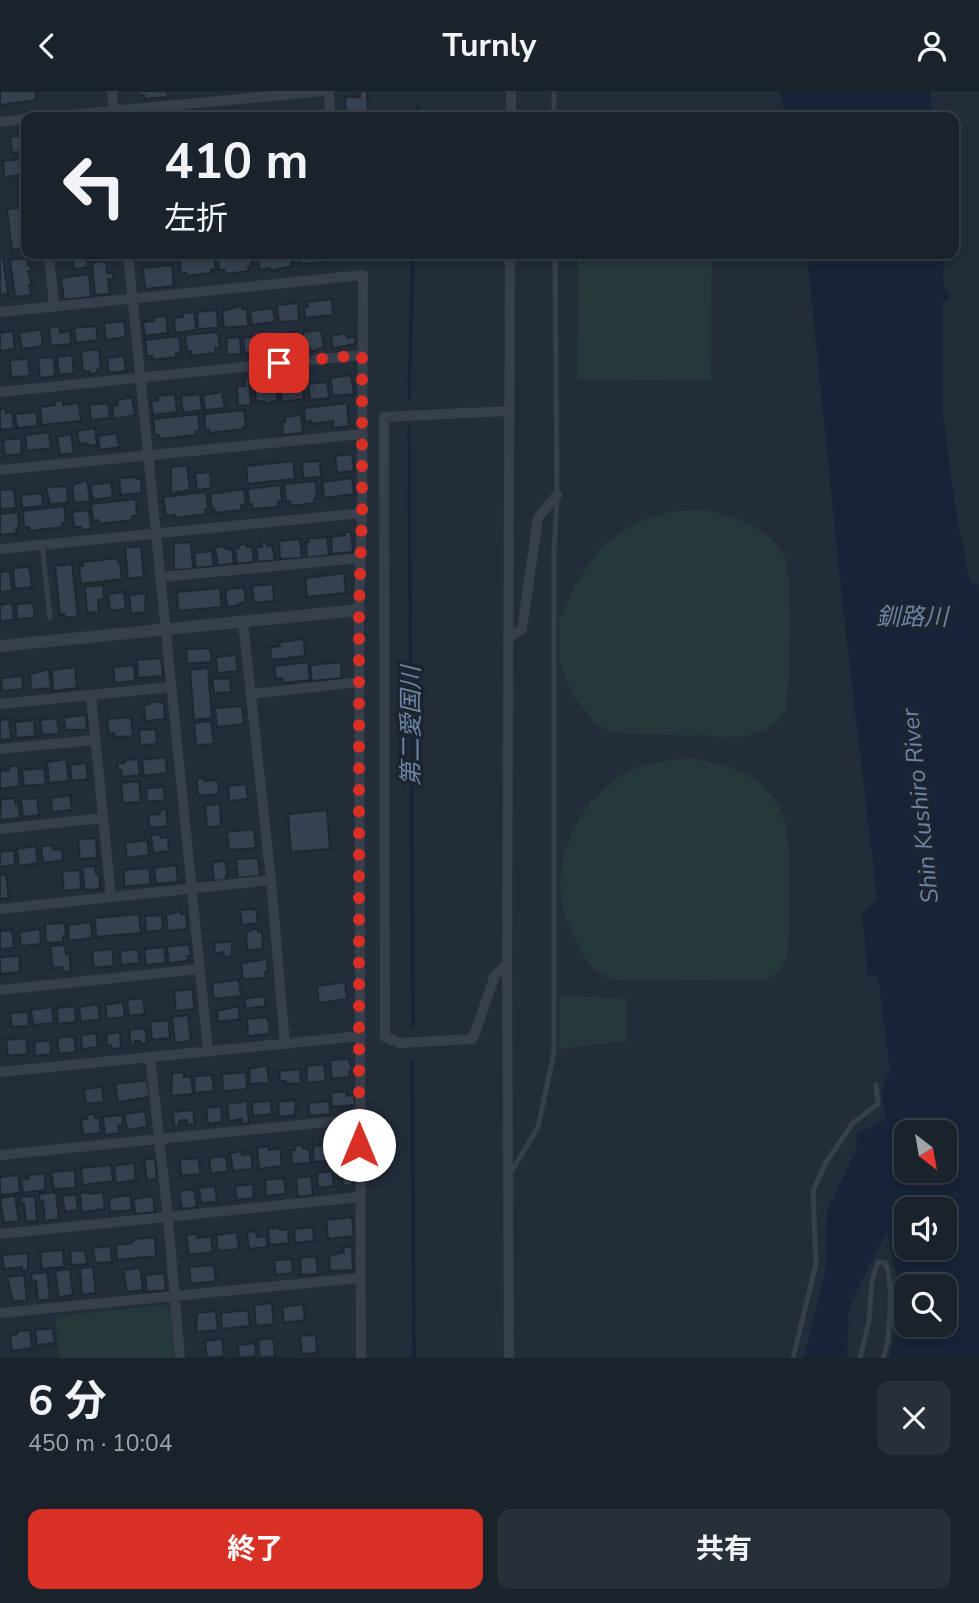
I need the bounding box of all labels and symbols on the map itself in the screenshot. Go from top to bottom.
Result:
pin [249,333,309,393]
water label: 釧路川 [876,601,951,633]
water label: 第二愛国川 [395,663,427,786]
water label: Shin Kushiro River [894,706,946,905]
position arrow [322,1108,396,1182]
north arrow [894,1120,957,1183]

